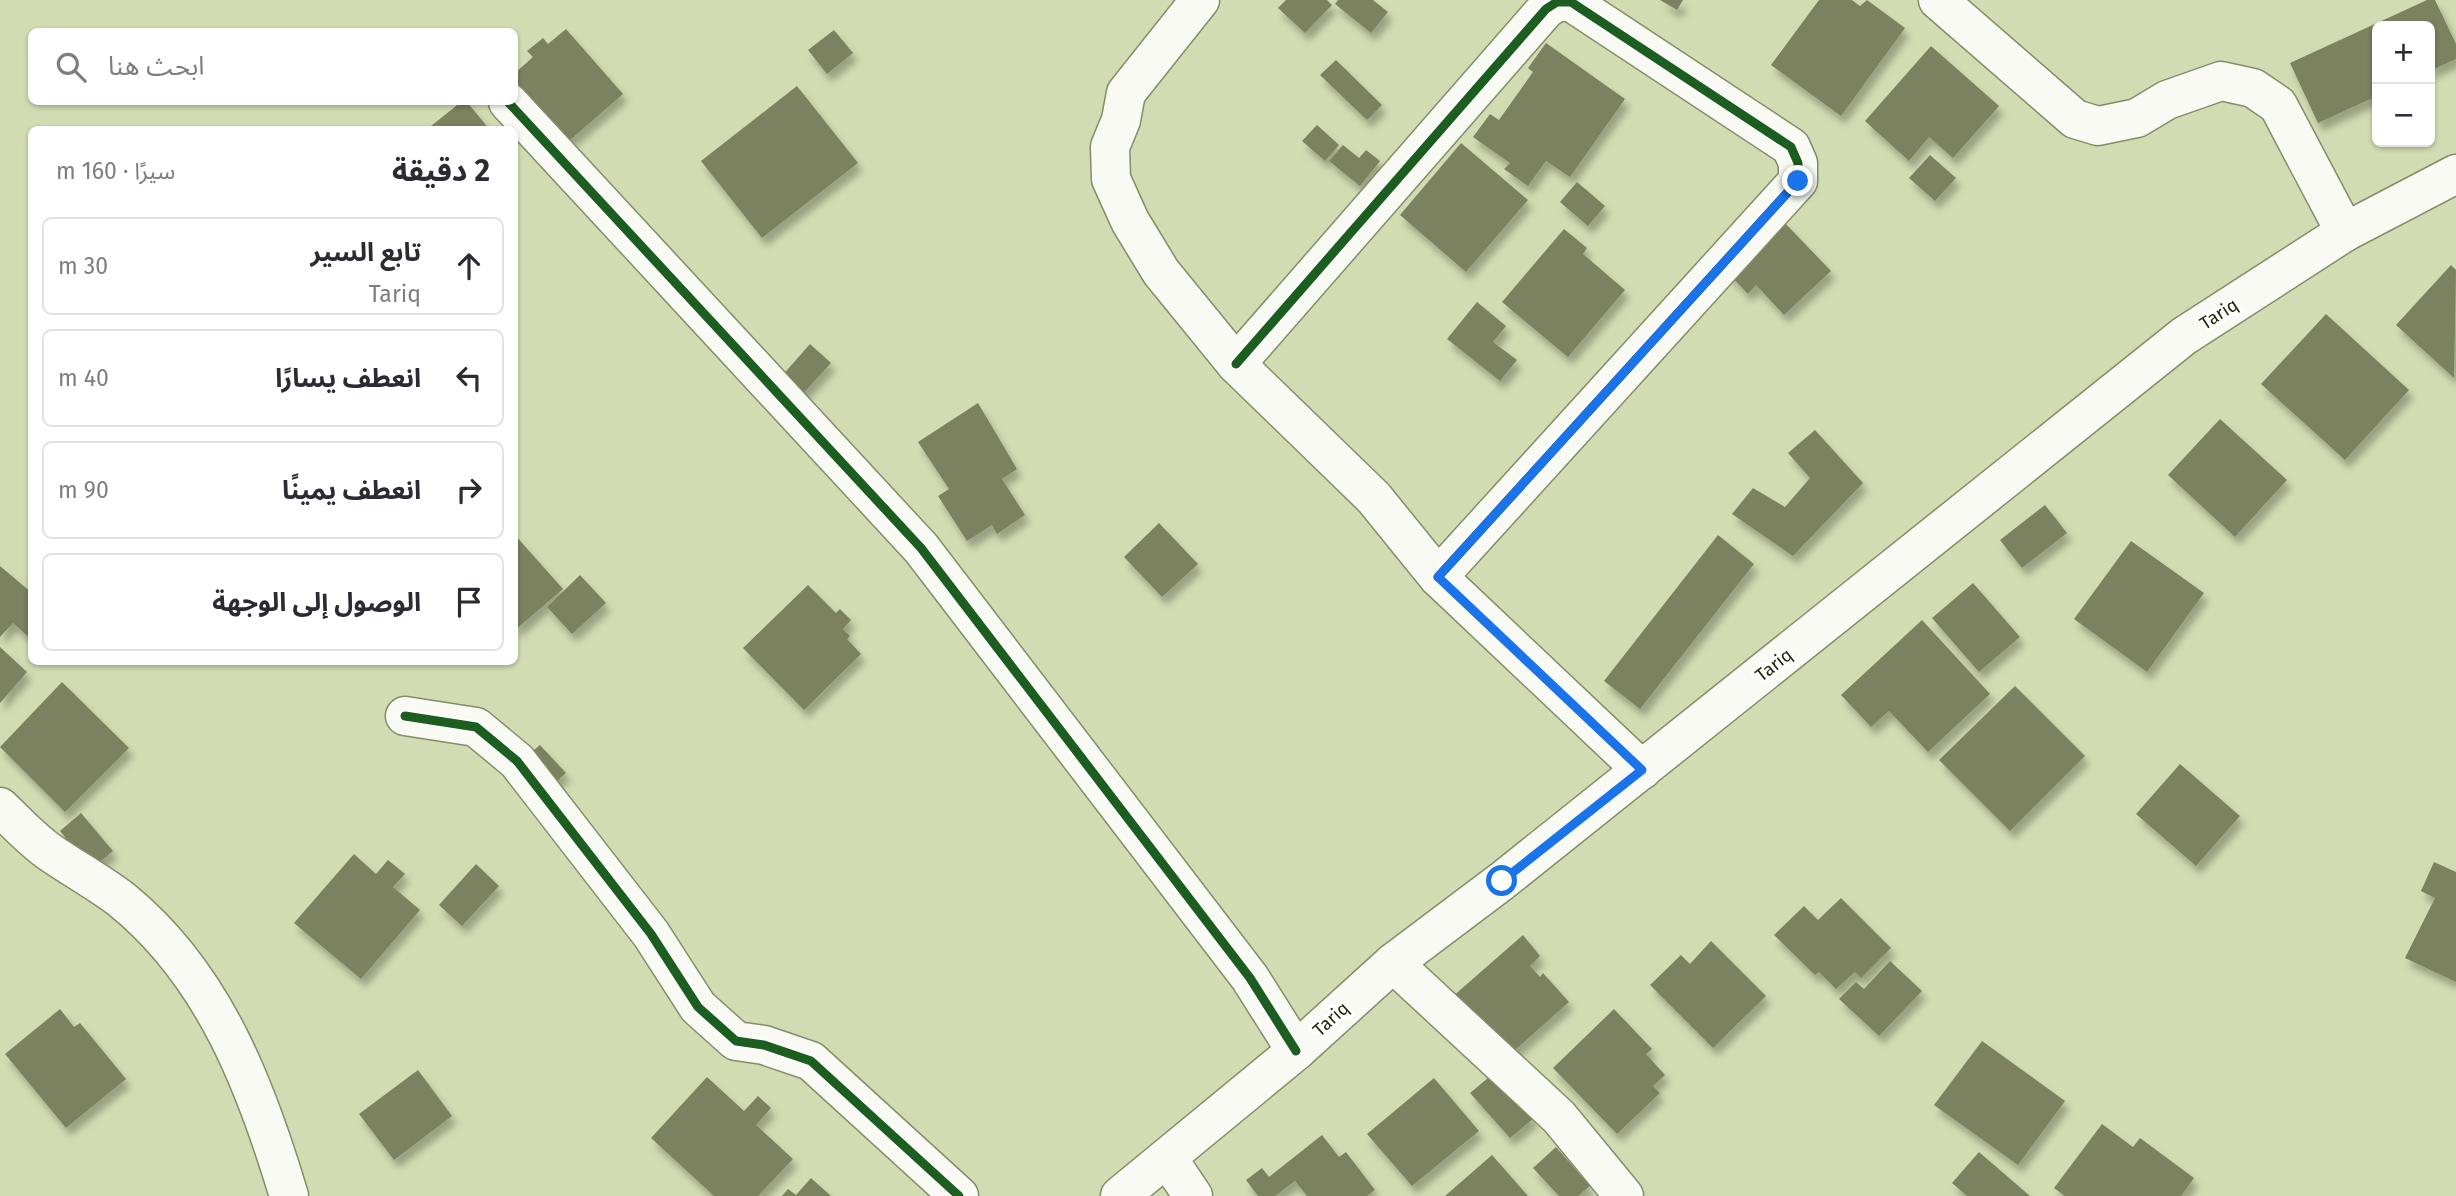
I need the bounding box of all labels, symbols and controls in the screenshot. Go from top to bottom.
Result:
map controls [2372,21,2435,147]
button: + [2372,21,2435,84]
search box [28,28,518,105]
icon: search [52,48,90,86]
text: ابحث هنا [108,51,204,82]
button: − [2372,84,2435,147]
text: 2 دقيقة [392,153,490,189]
text: سيرًا · 160 m [56,157,175,185]
route end [1782,165,1813,196]
text: تابع السير [311,237,421,268]
icon: ahead [450,247,488,285]
text: 30 m [58,252,108,280]
text: Tariq [369,280,421,308]
street label: Tariq [2196,294,2242,334]
icon: left [450,359,488,397]
text: انعطف يسارًا [275,363,421,394]
text: 40 m [58,364,109,392]
icon: right [450,471,488,509]
text: انعطف يمينًا [282,475,421,506]
text: 90 m [58,476,109,504]
icon: arrive [450,583,488,621]
text: الوصول إلى الوجهة [212,587,421,618]
street label: Tariq [1751,644,1797,686]
route start [1486,865,1517,896]
street label: Tariq [1308,997,1354,1041]

